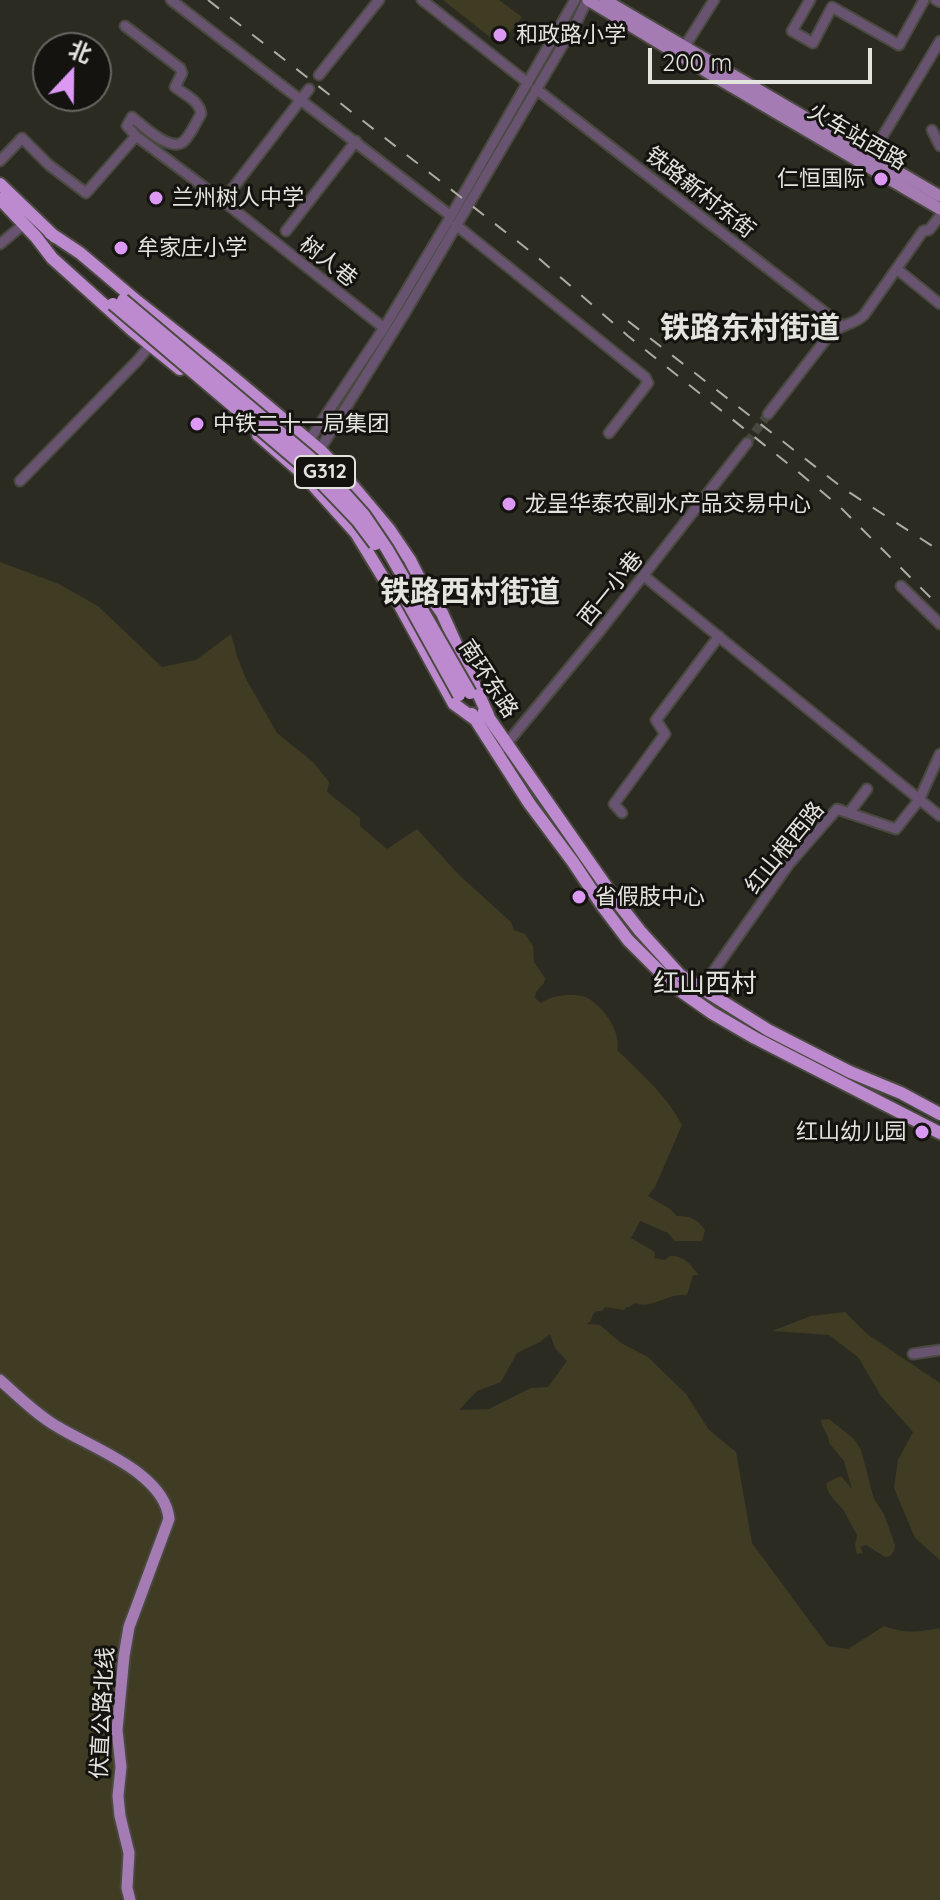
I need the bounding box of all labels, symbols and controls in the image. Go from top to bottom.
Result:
place label: 和政路小学 [516,22,626,48]
marker: 和政路小学 [491,26,509,44]
north arrow [32,32,112,112]
scale bar [652,32,876,82]
text: 北 [65,34,96,69]
text: 200 m [662,47,732,77]
street label: 火车站西路 [803,98,911,176]
street label: 铁路新村东街 [640,142,760,244]
place label: 仁恒国际 [777,166,865,192]
marker: 仁恒国际 [872,170,890,188]
place label: 兰州树人中学 [172,185,304,211]
marker: 兰州树人中学 [147,189,165,207]
street label: 树人巷 [294,231,362,293]
place label: 牟家庄小学 [137,235,247,261]
marker: 牟家庄小学 [112,239,130,257]
district label: 铁路东村街道 [660,311,840,347]
place label: 中铁二十一局集团 [213,411,389,437]
marker: 中铁二十一局集团 [188,415,206,433]
road number: G312 [295,456,355,488]
place label: 龙呈华泰农副水产品交易中心 [525,491,811,517]
marker: 龙呈华泰农副水产品交易中心 [500,495,518,513]
street label: 西一小巷 [573,546,649,632]
district label: 铁路西村街道 [380,575,560,611]
street label: 南环东路 [453,635,523,723]
street label: 红山根西路 [740,797,830,899]
place label: 省假肢中心 [595,884,705,910]
marker: 省假肢中心 [570,888,588,906]
district label: 红山西村 [653,968,757,1000]
place label: 红山幼儿园 [796,1119,906,1145]
marker: 红山幼儿园 [913,1123,931,1141]
street label: 伏直公路北线 [86,1646,120,1780]

